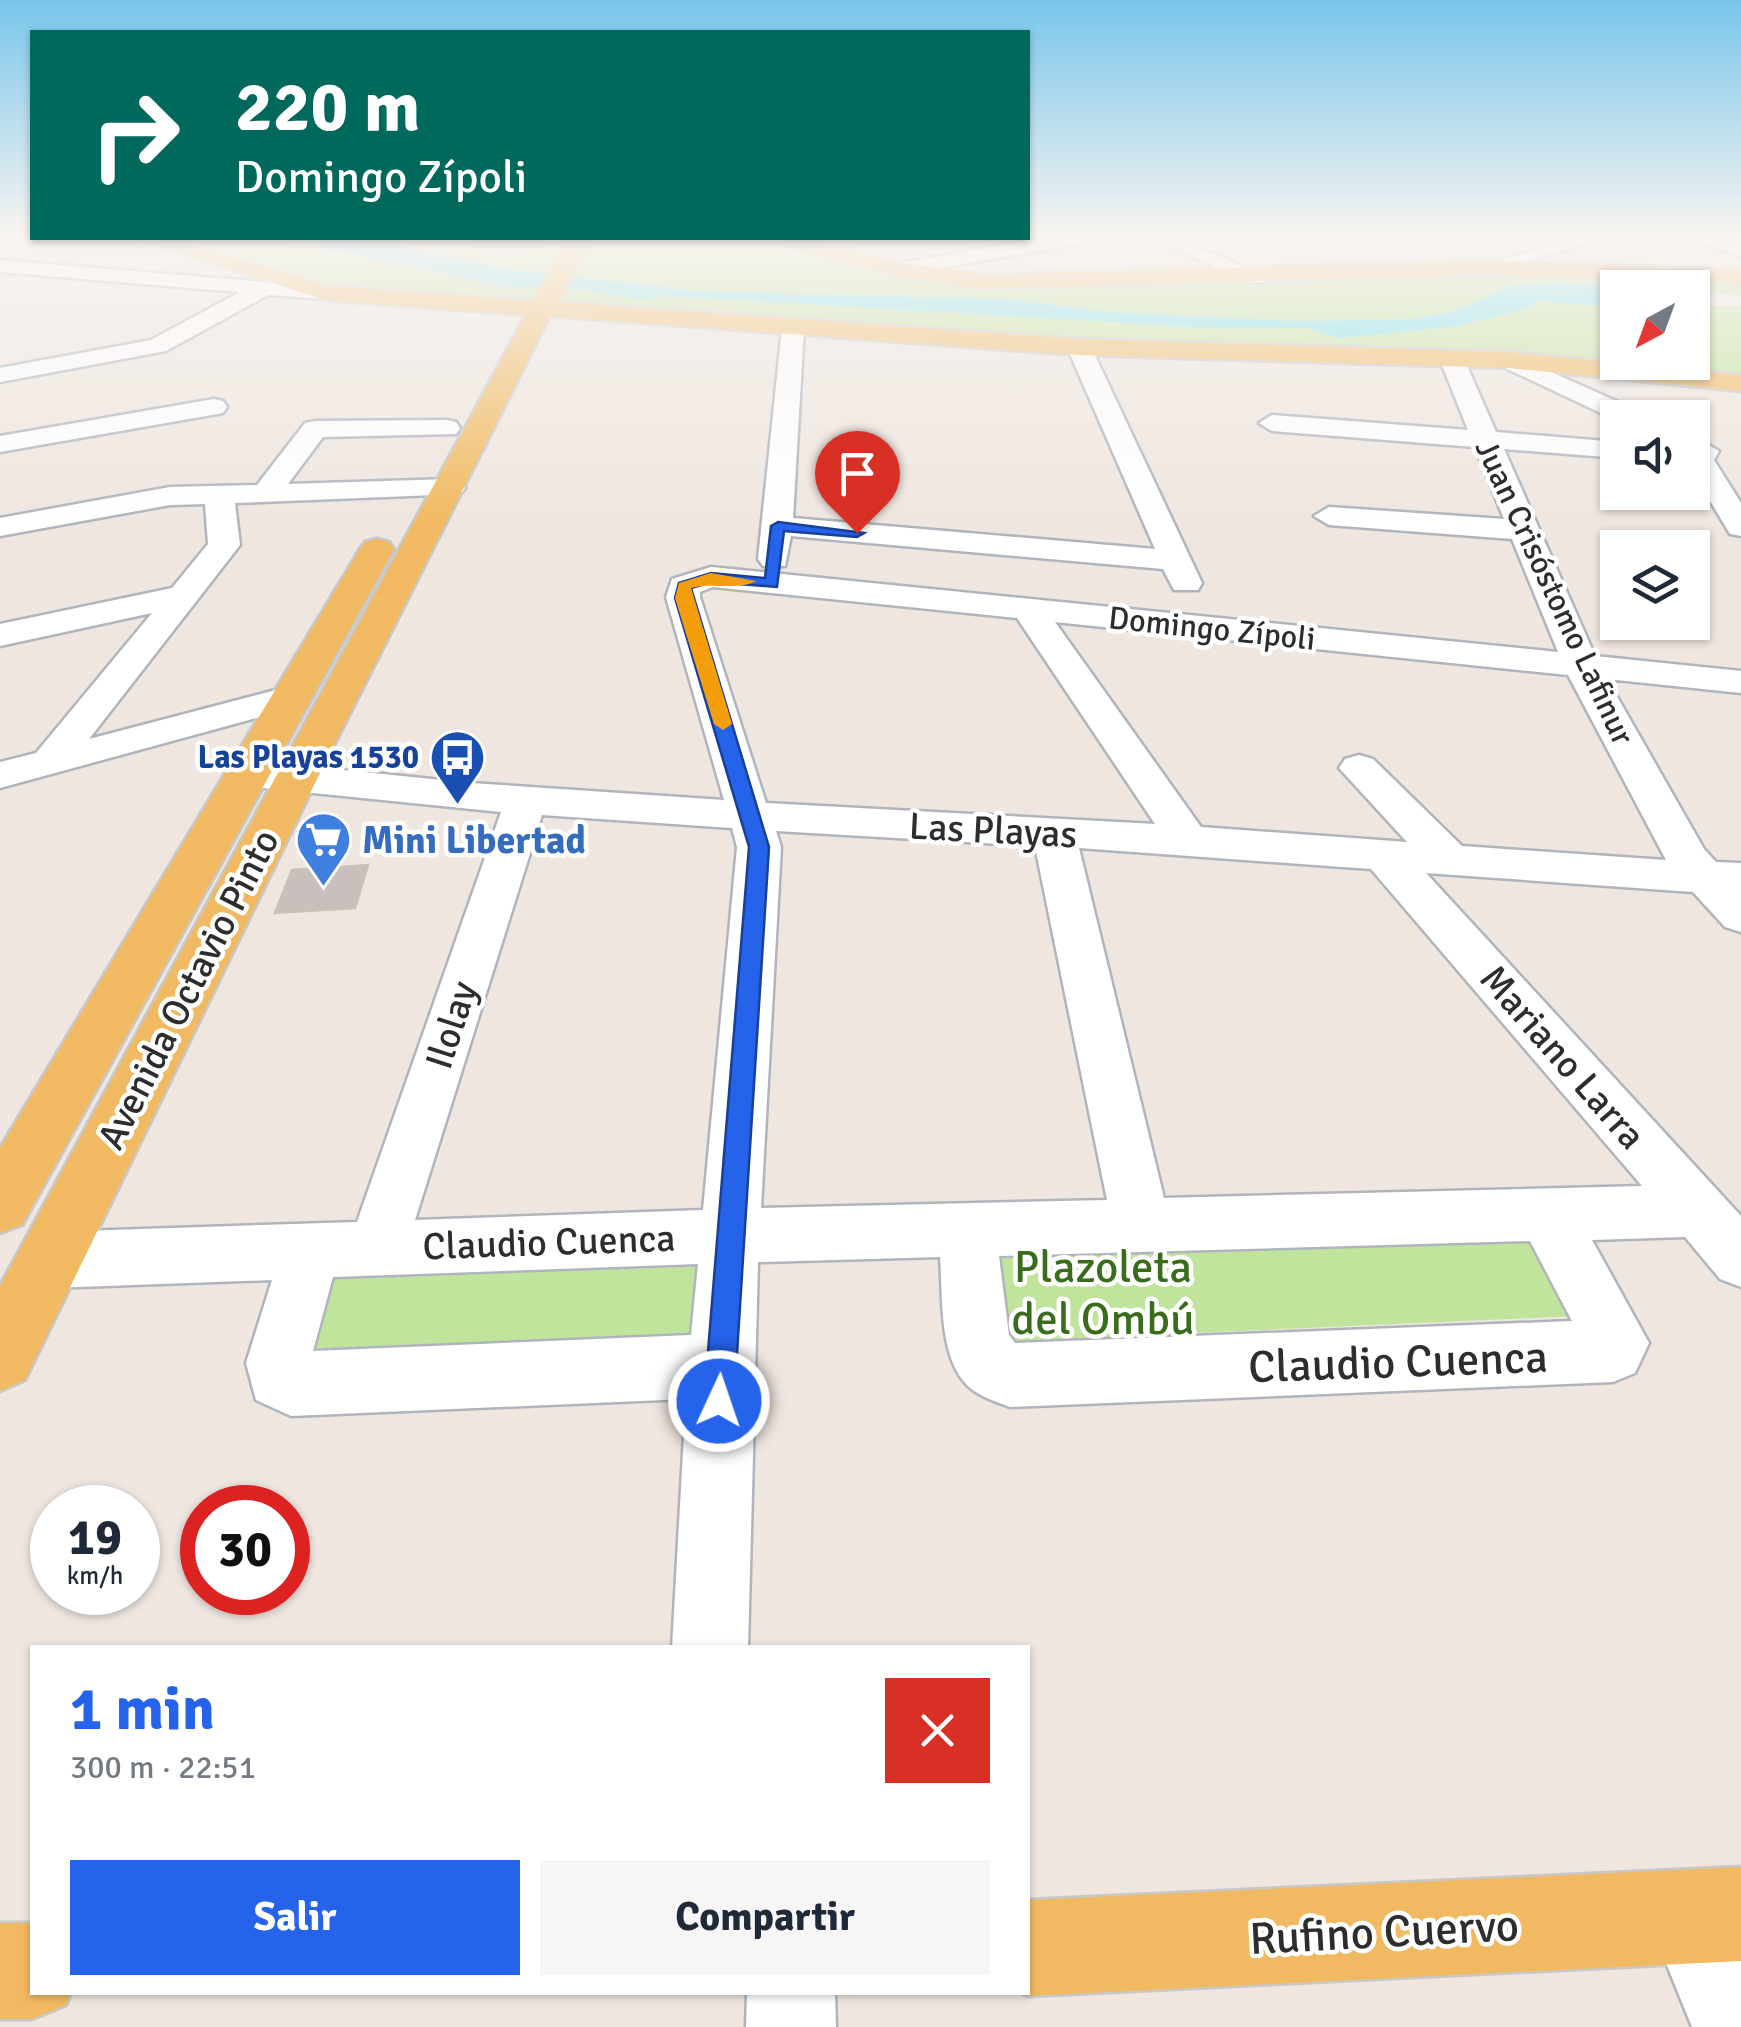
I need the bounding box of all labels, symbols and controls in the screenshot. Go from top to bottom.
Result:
text: 220 m [235,64,420,150]
icon: right [70,70,200,200]
text: Domingo Zípoli [235,150,527,205]
north arrow [1600,270,1710,380]
map controls [1600,270,1710,640]
button: sound [1600,400,1710,510]
pin [815,431,900,534]
street label: Juan Crisóstomo Lafinur [1467,433,1643,751]
icon: arrive [830,446,885,501]
button: layers [1600,530,1710,640]
street label: Domingo Zípoli [1107,598,1317,659]
bus stop icon: Las Playas 1530 [428,727,488,806]
place label: Las Playas 1530 [197,738,419,777]
street label: Las Playas [908,803,1078,858]
supermarket icon: Mini Libertad [293,810,353,889]
place label: Mini Libertad [362,817,586,864]
street label: Avenida Octavio Pinto [87,821,289,1157]
street label: Mariano Larra [1470,956,1655,1159]
street label: Ilolay [415,975,488,1075]
street label: Claudio Cuenca [422,1215,676,1270]
park label: Plazoleta del Ombú [1011,1240,1195,1347]
street label: Claudio Cuenca [1247,1330,1549,1395]
position arrow [667,1349,771,1453]
speed limit sign: 30 [180,1485,310,1615]
text: 19 [68,1507,122,1569]
text: km/h [67,1560,123,1591]
text: 1 min [70,1673,215,1747]
button: close [885,1678,990,1783]
text: 300 m · 22:51 [70,1748,256,1787]
button: Salir [70,1860,520,1975]
button: Compartir [540,1860,990,1975]
street label: Rufino Cuervo [1248,1898,1520,1967]

